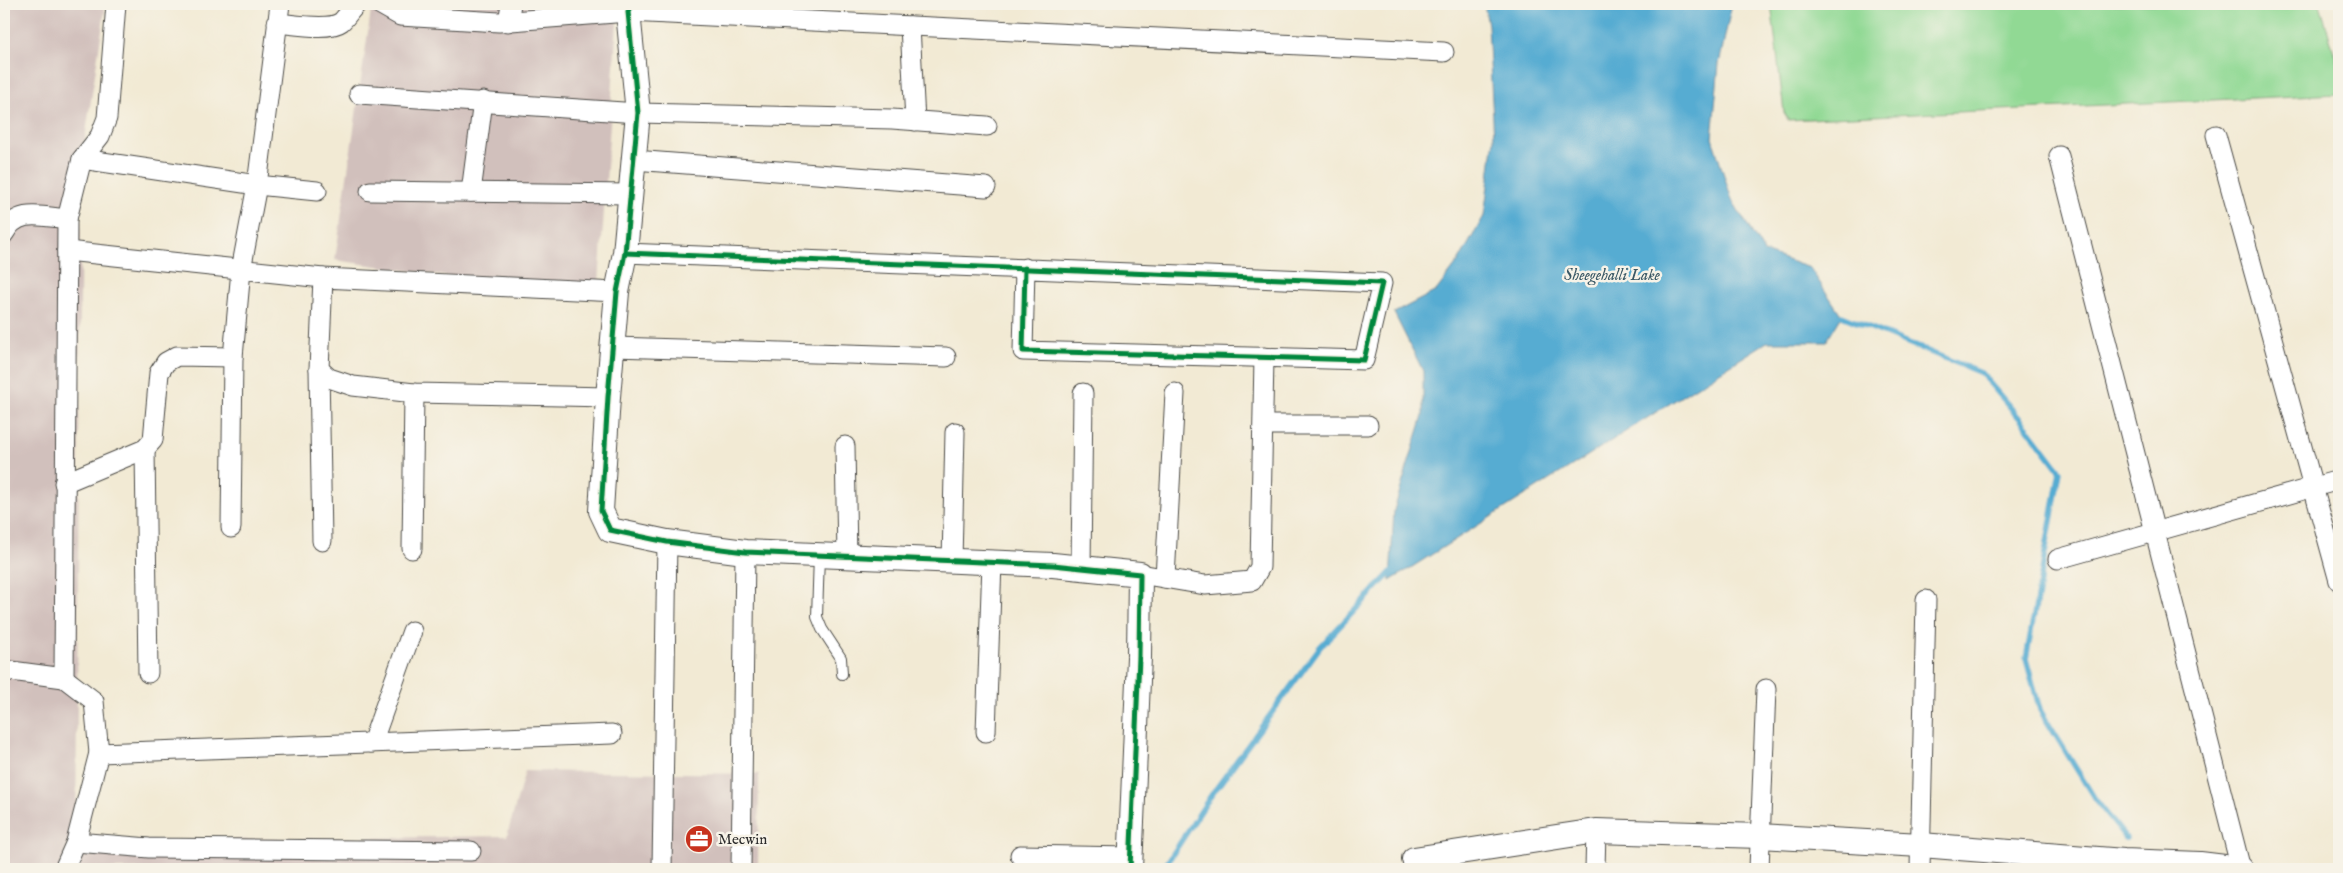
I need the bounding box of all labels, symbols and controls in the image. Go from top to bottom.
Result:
water label: Sheegehalli Lake [1564,266,1661,286]
office icon: Mecwin [684,824,714,854]
place label: Mecwin [718,830,767,849]

